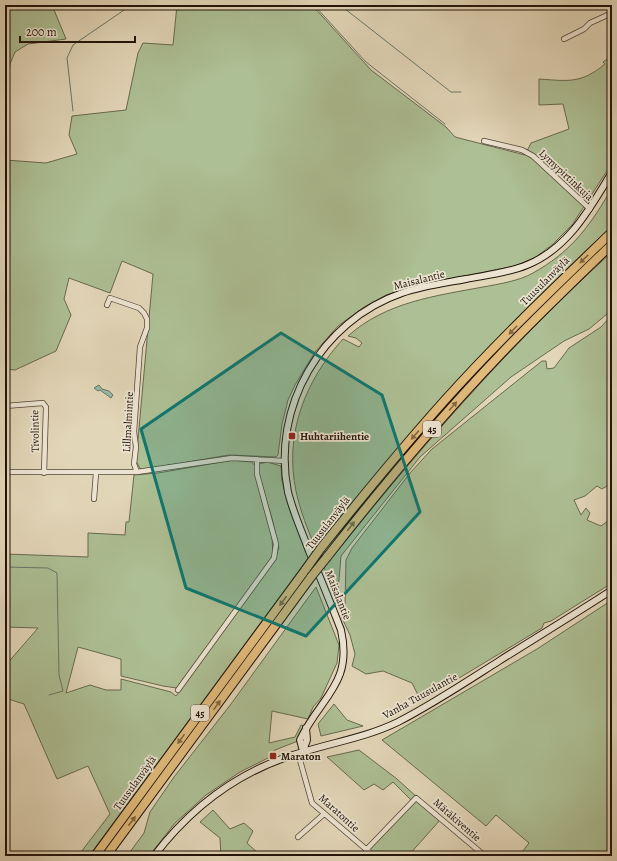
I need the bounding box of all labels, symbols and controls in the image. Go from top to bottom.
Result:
scale bar [20,18,135,44]
text: 200 m [26,24,57,40]
street label: Lymypirtinkuja [536,146,597,205]
street label: Tuusulanväylä [517,252,574,309]
one-way arrow [579,254,589,264]
street label: Maisalantie [392,266,446,294]
one-way arrow [508,325,518,335]
street label: Lillmalmintie [119,391,137,453]
one-way arrow [448,400,457,411]
street label: Tivolintie [27,410,43,452]
road number: 45 [423,421,441,437]
place label: Huhtariihentie [300,429,369,444]
one-way arrow [410,430,419,440]
marker: Huhtariihentie [287,431,297,441]
street label: Tuusulanväylä [302,493,354,553]
one-way arrow [346,521,355,532]
street label: Maisalantie [321,568,355,622]
one-way arrow [279,595,287,606]
street label: Vanha Tuusulantie [379,669,460,723]
one-way arrow [213,700,221,711]
road number: 45 [191,705,209,721]
one-way arrow [177,734,185,745]
place label: Maraton [281,749,321,764]
marker: Maraton [268,751,278,761]
street label: Tuusulanväylä [110,752,160,813]
street label: Maratontie [315,791,363,835]
street label: Mätäkiventie [430,795,484,845]
one-way arrow [127,816,136,827]

